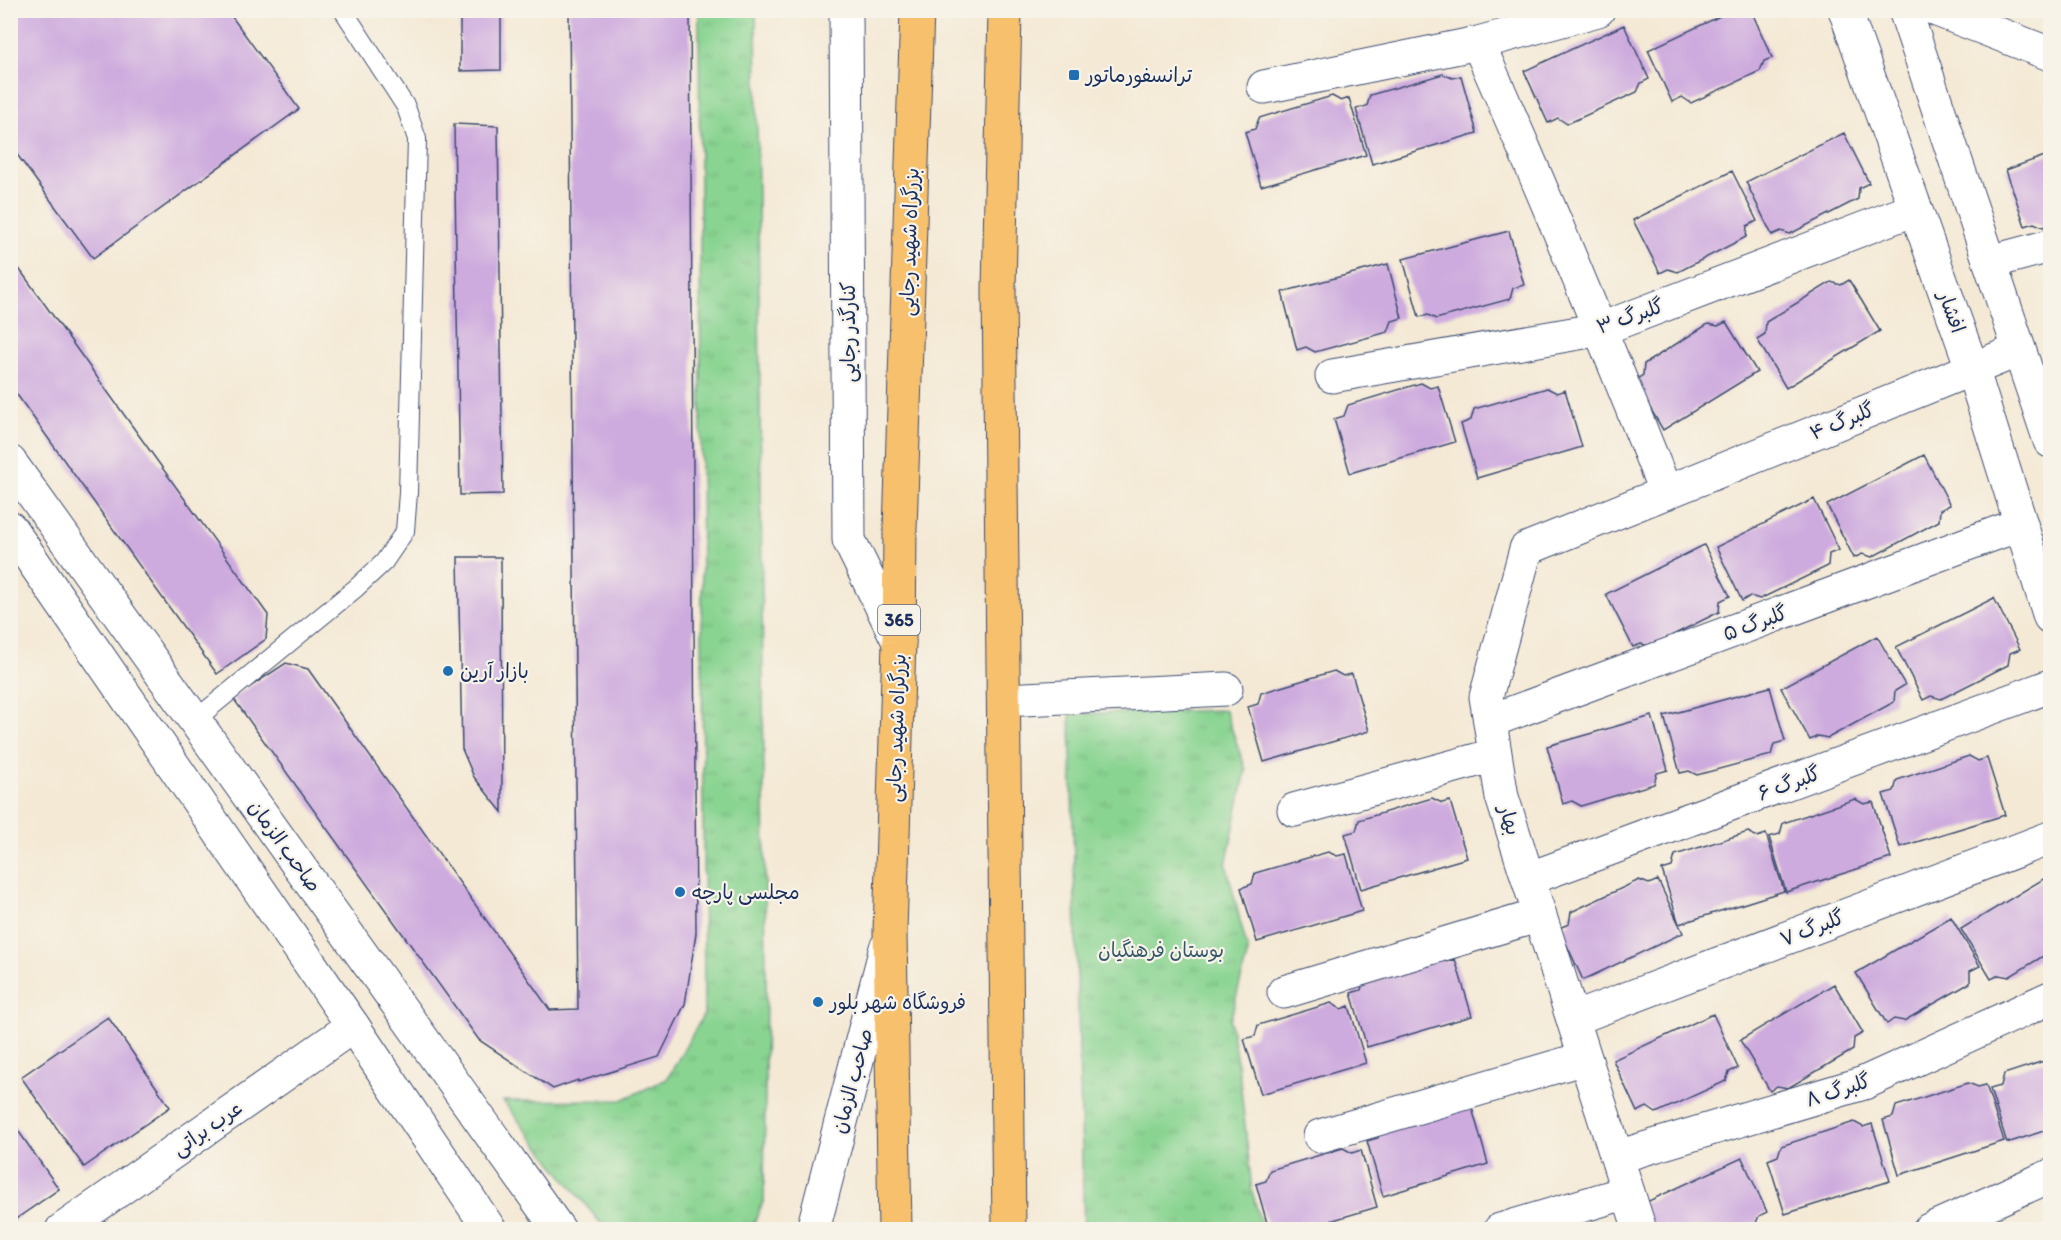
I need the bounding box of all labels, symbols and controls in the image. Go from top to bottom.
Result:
place label: ترانسفورماتور [1084,63,1192,89]
marker: ترانسفورماتور [1067,68,1081,82]
street label: بزرگراه شهید رجایی [894,167,925,317]
street label: کنارگذر رجایی [836,282,861,382]
street label: افشار [1933,286,1971,336]
street label: گلبرگ ۳ [1593,293,1667,339]
street label: گلبرگ ۴ [1806,397,1878,445]
street label: گلبرگ ۵ [1720,600,1790,646]
road number: 365 [878,605,920,635]
street label: بزرگراه شهید رجایی [881,653,912,803]
place label: بازار آرین [460,659,529,683]
marker: بازار آرین [441,664,455,678]
street label: گلبرگ ۶ [1754,761,1824,805]
street label: صاحب الزمان [244,795,326,897]
street label: بهار [1493,800,1526,838]
place label: مجلسی پارچه [692,880,800,905]
marker: مجلسی پارچه [673,885,687,899]
street label: گلبرگ ۷ [1776,905,1848,951]
park label: بوستان فرهنگیان [1098,938,1224,962]
place label: فروشگاه شهر بلور [828,990,966,1016]
marker: فروشگاه شهر بلور [811,995,825,1009]
street label: صاحب الزمان [826,1026,878,1136]
street label: گلبرگ ۸ [1802,1068,1874,1112]
street label: عرب براتی [167,1095,247,1162]

